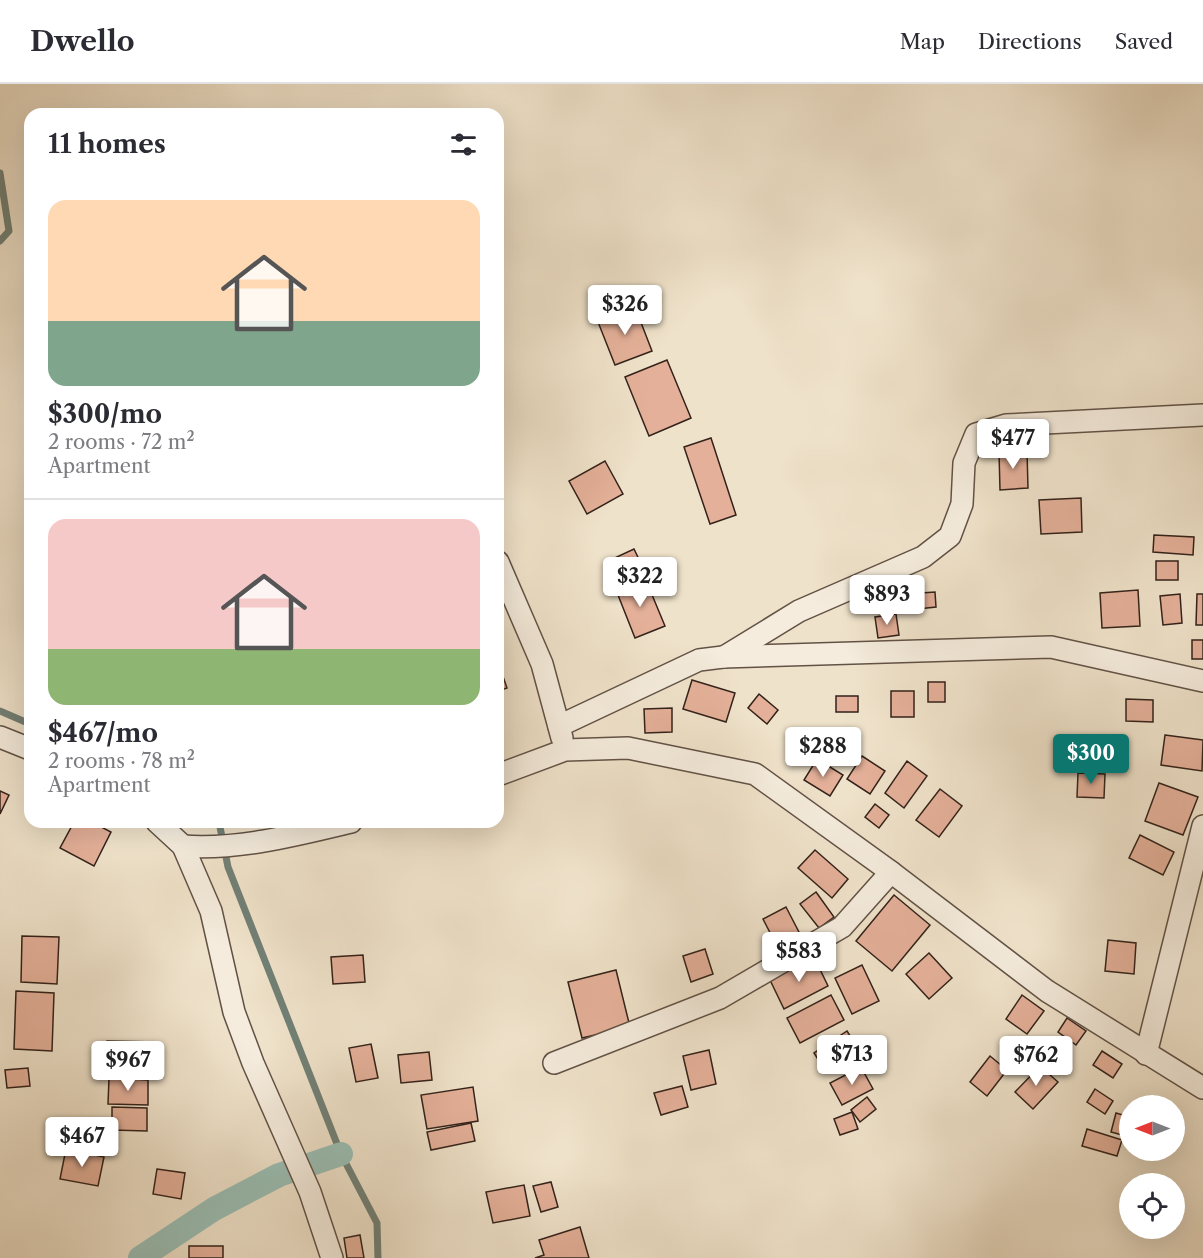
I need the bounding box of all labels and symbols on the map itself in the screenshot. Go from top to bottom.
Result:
pin: $326 [589,285,661,336]
pin: $477 [977,419,1049,470]
pin: $322 [604,557,676,608]
pin: $893 [851,575,923,626]
pin: $288 [787,727,859,778]
pin: $300 [1055,734,1127,785]
pin: $583 [763,932,835,983]
pin: $713 [816,1035,888,1086]
pin: $762 [1000,1036,1072,1087]
pin: $967 [92,1041,164,1092]
north arrow [1119,1095,1185,1161]
pin: $467 [46,1117,118,1168]

